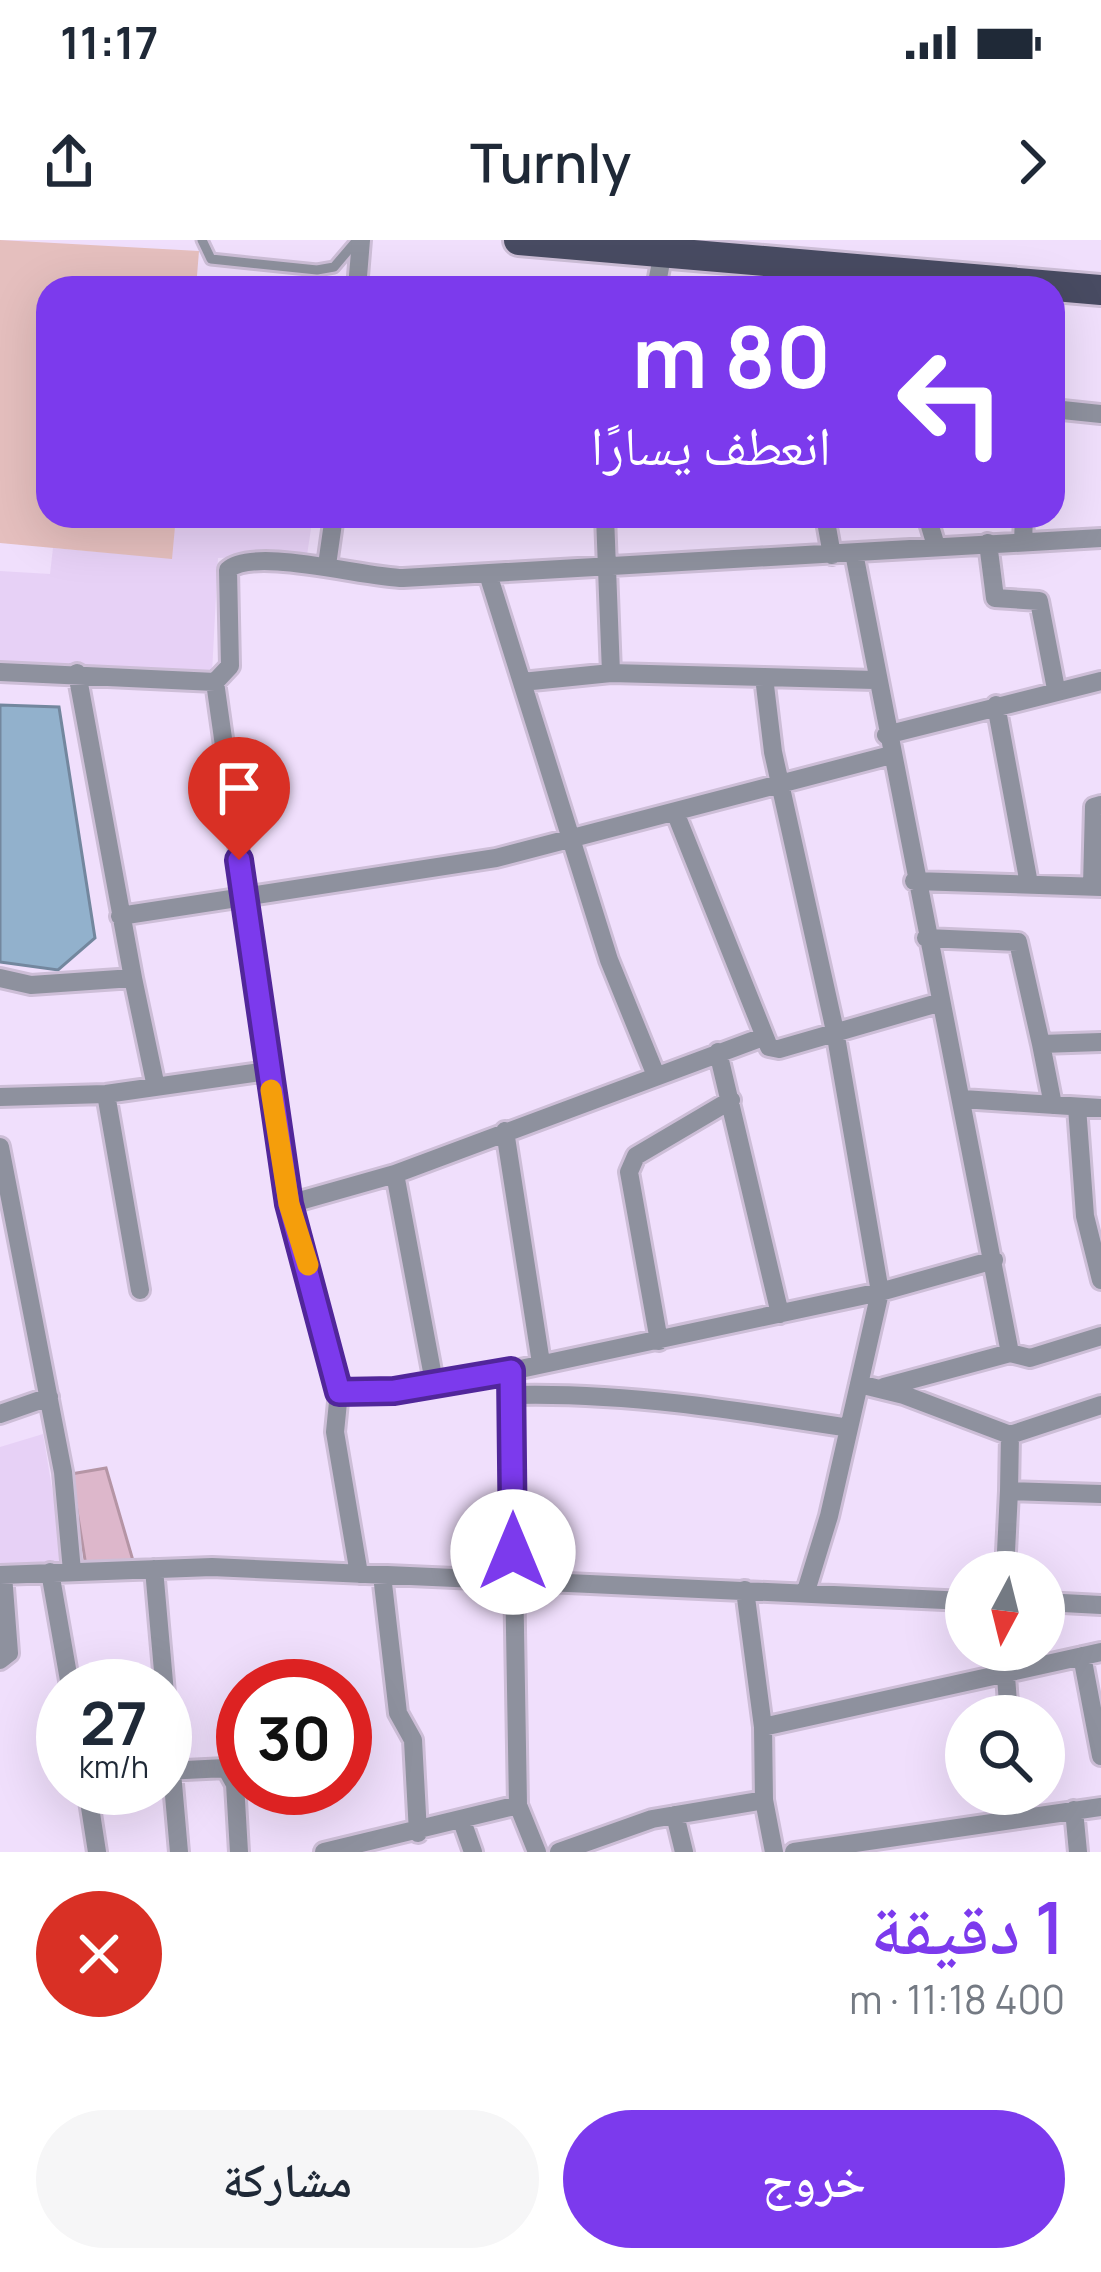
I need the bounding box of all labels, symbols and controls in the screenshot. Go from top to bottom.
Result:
text: 11:17 [60,11,159,73]
text: Turnly [470,125,631,199]
icon: share [36,129,102,195]
icon: forward [999,129,1065,195]
text: 80 m [632,298,831,413]
icon: left [873,324,1029,480]
text: انعطف يسارًا [590,407,831,481]
pin [188,737,290,860]
icon: arrive [206,755,272,821]
position arrow [450,1489,576,1615]
north arrow [945,1551,1065,1671]
map controls [945,1551,1065,1815]
speed limit sign: 30 [216,1659,372,1815]
text: 27 [80,1681,148,1763]
button: search [945,1695,1065,1815]
text: km/h [79,1746,149,1787]
text: 1 دقيقة [871,1877,1065,1976]
button: close [36,1891,162,2017]
text: 400 m · 11:18 [849,1972,1065,2026]
button: مشاركة [36,2110,539,2248]
button: خروج [563,2110,1065,2248]

